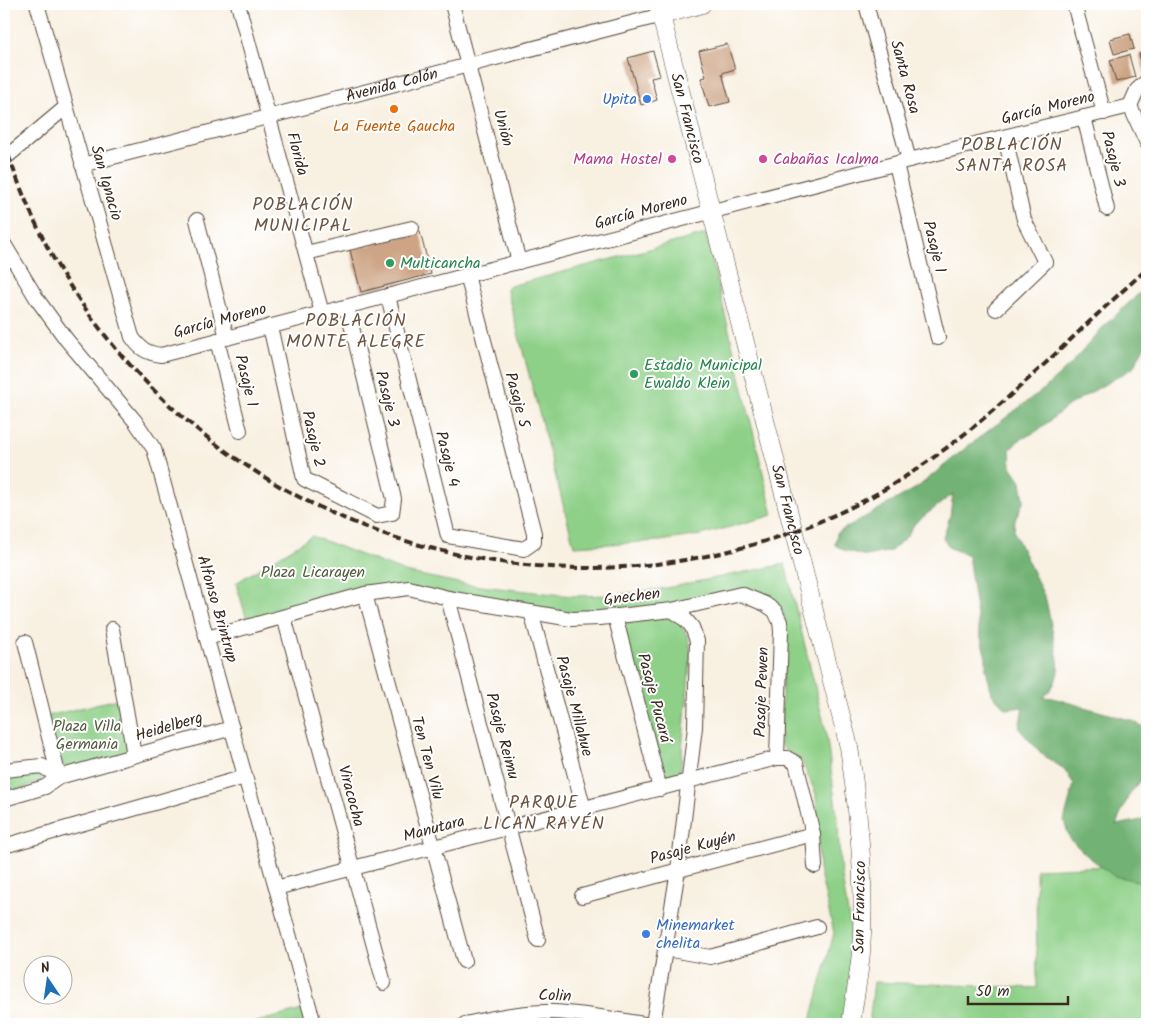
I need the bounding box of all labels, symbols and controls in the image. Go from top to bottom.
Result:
street label: Santa Rosa [883,37,927,117]
street label: Avenida Colón [343,61,441,109]
street label: San Francisco [664,70,711,166]
street label: García Moreno [999,84,1097,132]
place label: Upita [602,87,637,112]
marker: Upita [641,93,653,105]
marker: La Fuente Gaucha [388,103,400,115]
street label: Unión [486,107,520,149]
place label: La Fuente Gaucha [333,114,455,139]
street label: Pasaje 3 [1094,128,1132,190]
street label: Florida [279,129,315,179]
district label: POBLACIÓN SANTA ROSA [956,131,1068,181]
street label: San Ignacio [83,142,129,224]
place label: Mama Hostel [573,147,662,172]
place label: Cabañas Icalma [773,147,879,172]
marker: Mama Hostel [666,153,678,165]
marker: Cabañas Icalma [757,153,769,165]
street label: García Moreno [592,188,690,236]
district label: POBLACIÓN MUNICIPAL [252,191,354,241]
street label: Pasaje 1 [915,218,953,276]
place label: Multicancha [400,251,481,276]
marker: Multicancha [384,257,396,269]
street label: García Moreno [171,297,269,345]
district label: POBLACIÓN MONTE ALEGRE [286,307,426,357]
street label: Pasaje 1 [227,352,265,410]
place label: Estadio Municipal Ewaldo Klein [644,353,762,396]
street label: Pasaje 3 [368,368,406,430]
marker: Estadio Municipal Ewaldo Klein [628,368,640,380]
street label: Pasaje 5 [498,369,537,432]
street label: Pasaje 2 [294,408,332,470]
street label: Pasaje 4 [428,428,466,490]
street label: San Francisco [764,461,812,558]
street label: Alfonso Brintrup [190,552,244,666]
park label: Plaza Licarayen [261,560,365,585]
street label: Gnechen [602,581,662,613]
street label: Pasaje Pewen [748,646,776,738]
street label: Pasaje Pucará [630,650,678,747]
street label: Pasaje Millahue [549,653,599,759]
street label: Pasaje Reimu [478,690,526,782]
street label: Heidelberg [132,705,206,749]
park label: Plaza Villa Germania [53,714,121,757]
street label: Ten Ten Vilu [404,714,450,803]
street label: Viracocha [331,762,371,830]
district label: PARQUE LICAN RAYÉN [483,789,605,839]
street label: Manutara [400,809,468,849]
street label: Pasaje Kuyén [647,824,739,872]
street label: San Francisco [847,860,873,954]
place label: Minemarket chelita [656,913,735,956]
marker: Minemarket chelita [640,928,652,940]
north arrow [22,956,72,1006]
text: N [39,957,52,980]
scale bar [968,973,1068,1005]
text: 50 m [976,980,1010,1004]
street label: Colin [538,983,572,1009]

